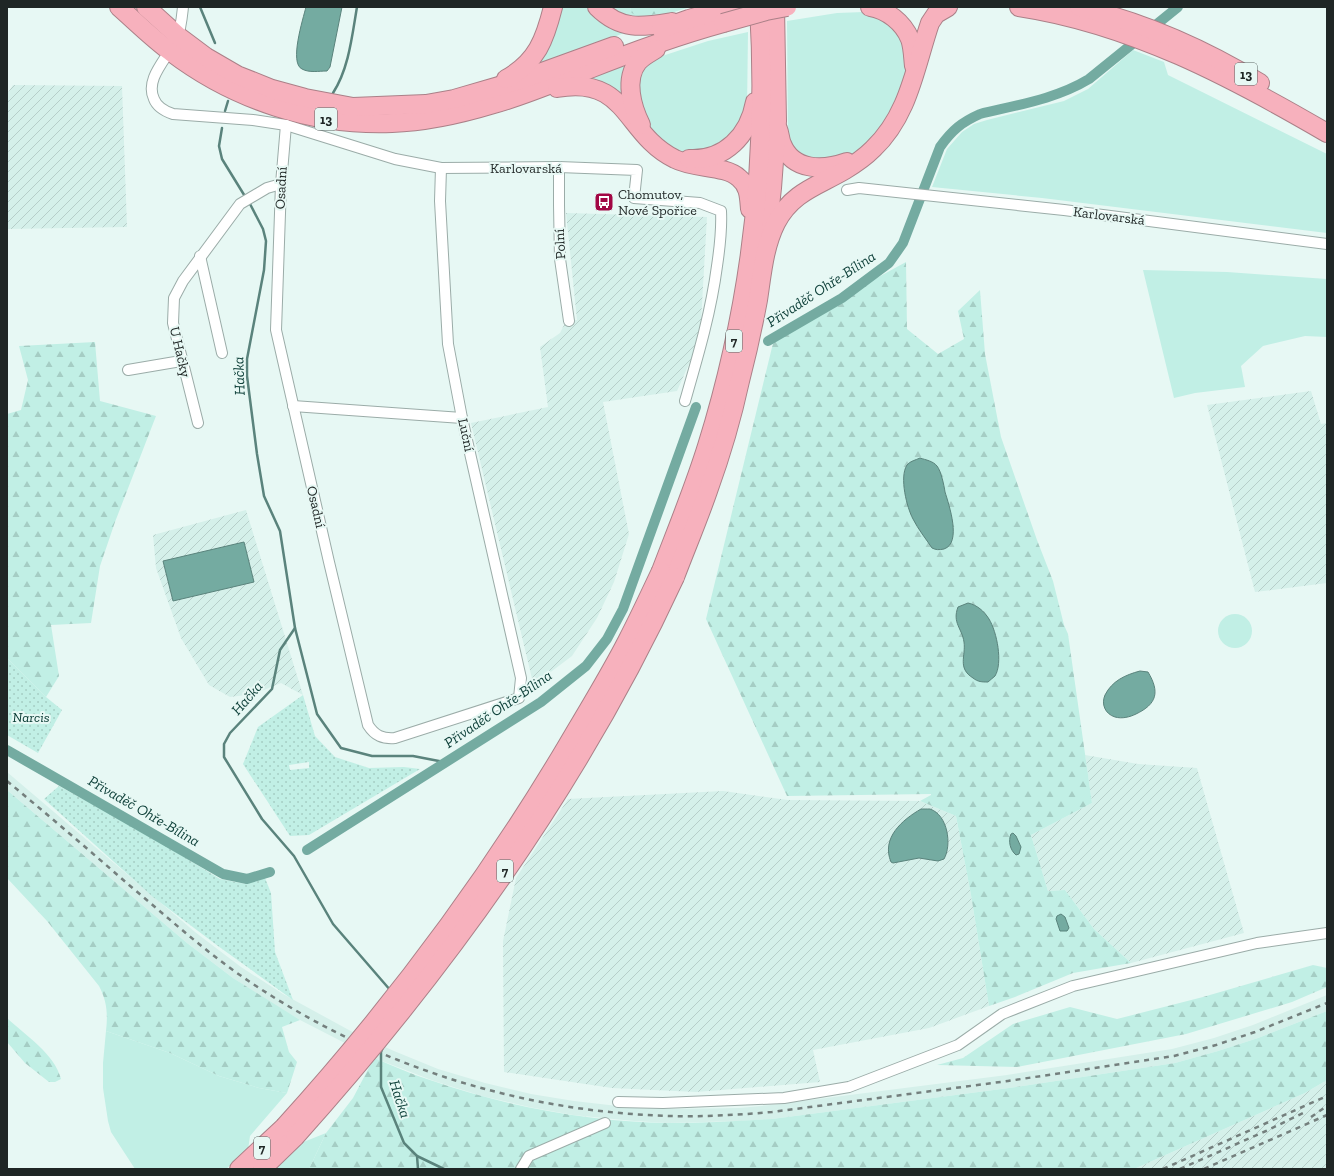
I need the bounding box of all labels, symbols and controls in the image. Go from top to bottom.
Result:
road number: 13 [1235,63,1257,85]
road number: 13 [315,108,337,130]
street label: Karlovarská [490,160,562,177]
street label: Osadní [271,166,291,210]
place label: Chomutov, Nové Spořice [618,186,697,219]
bus stop icon: Chomutov, Nové Spořice [593,191,615,213]
street label: Karlovarská [1072,203,1146,229]
street label: Polní [551,228,569,260]
water label: Přivaděč Ohře-Bílina [763,247,879,331]
street label: U Hačky [166,325,194,380]
road number: 7 [726,330,742,352]
water label: Hačka [229,356,249,396]
street label: Luční [454,417,478,453]
street label: Osadní [303,484,329,530]
water label: Přivaděč Ohře-Bílina [441,666,555,752]
water label: Hačka [227,677,267,719]
park label: Narcis [12,709,50,726]
water label: Přivaděč Ohře-Bílina [85,772,203,850]
road number: 7 [497,860,513,882]
water label: Hačka [385,1078,415,1120]
road number: 7 [254,1137,270,1159]

